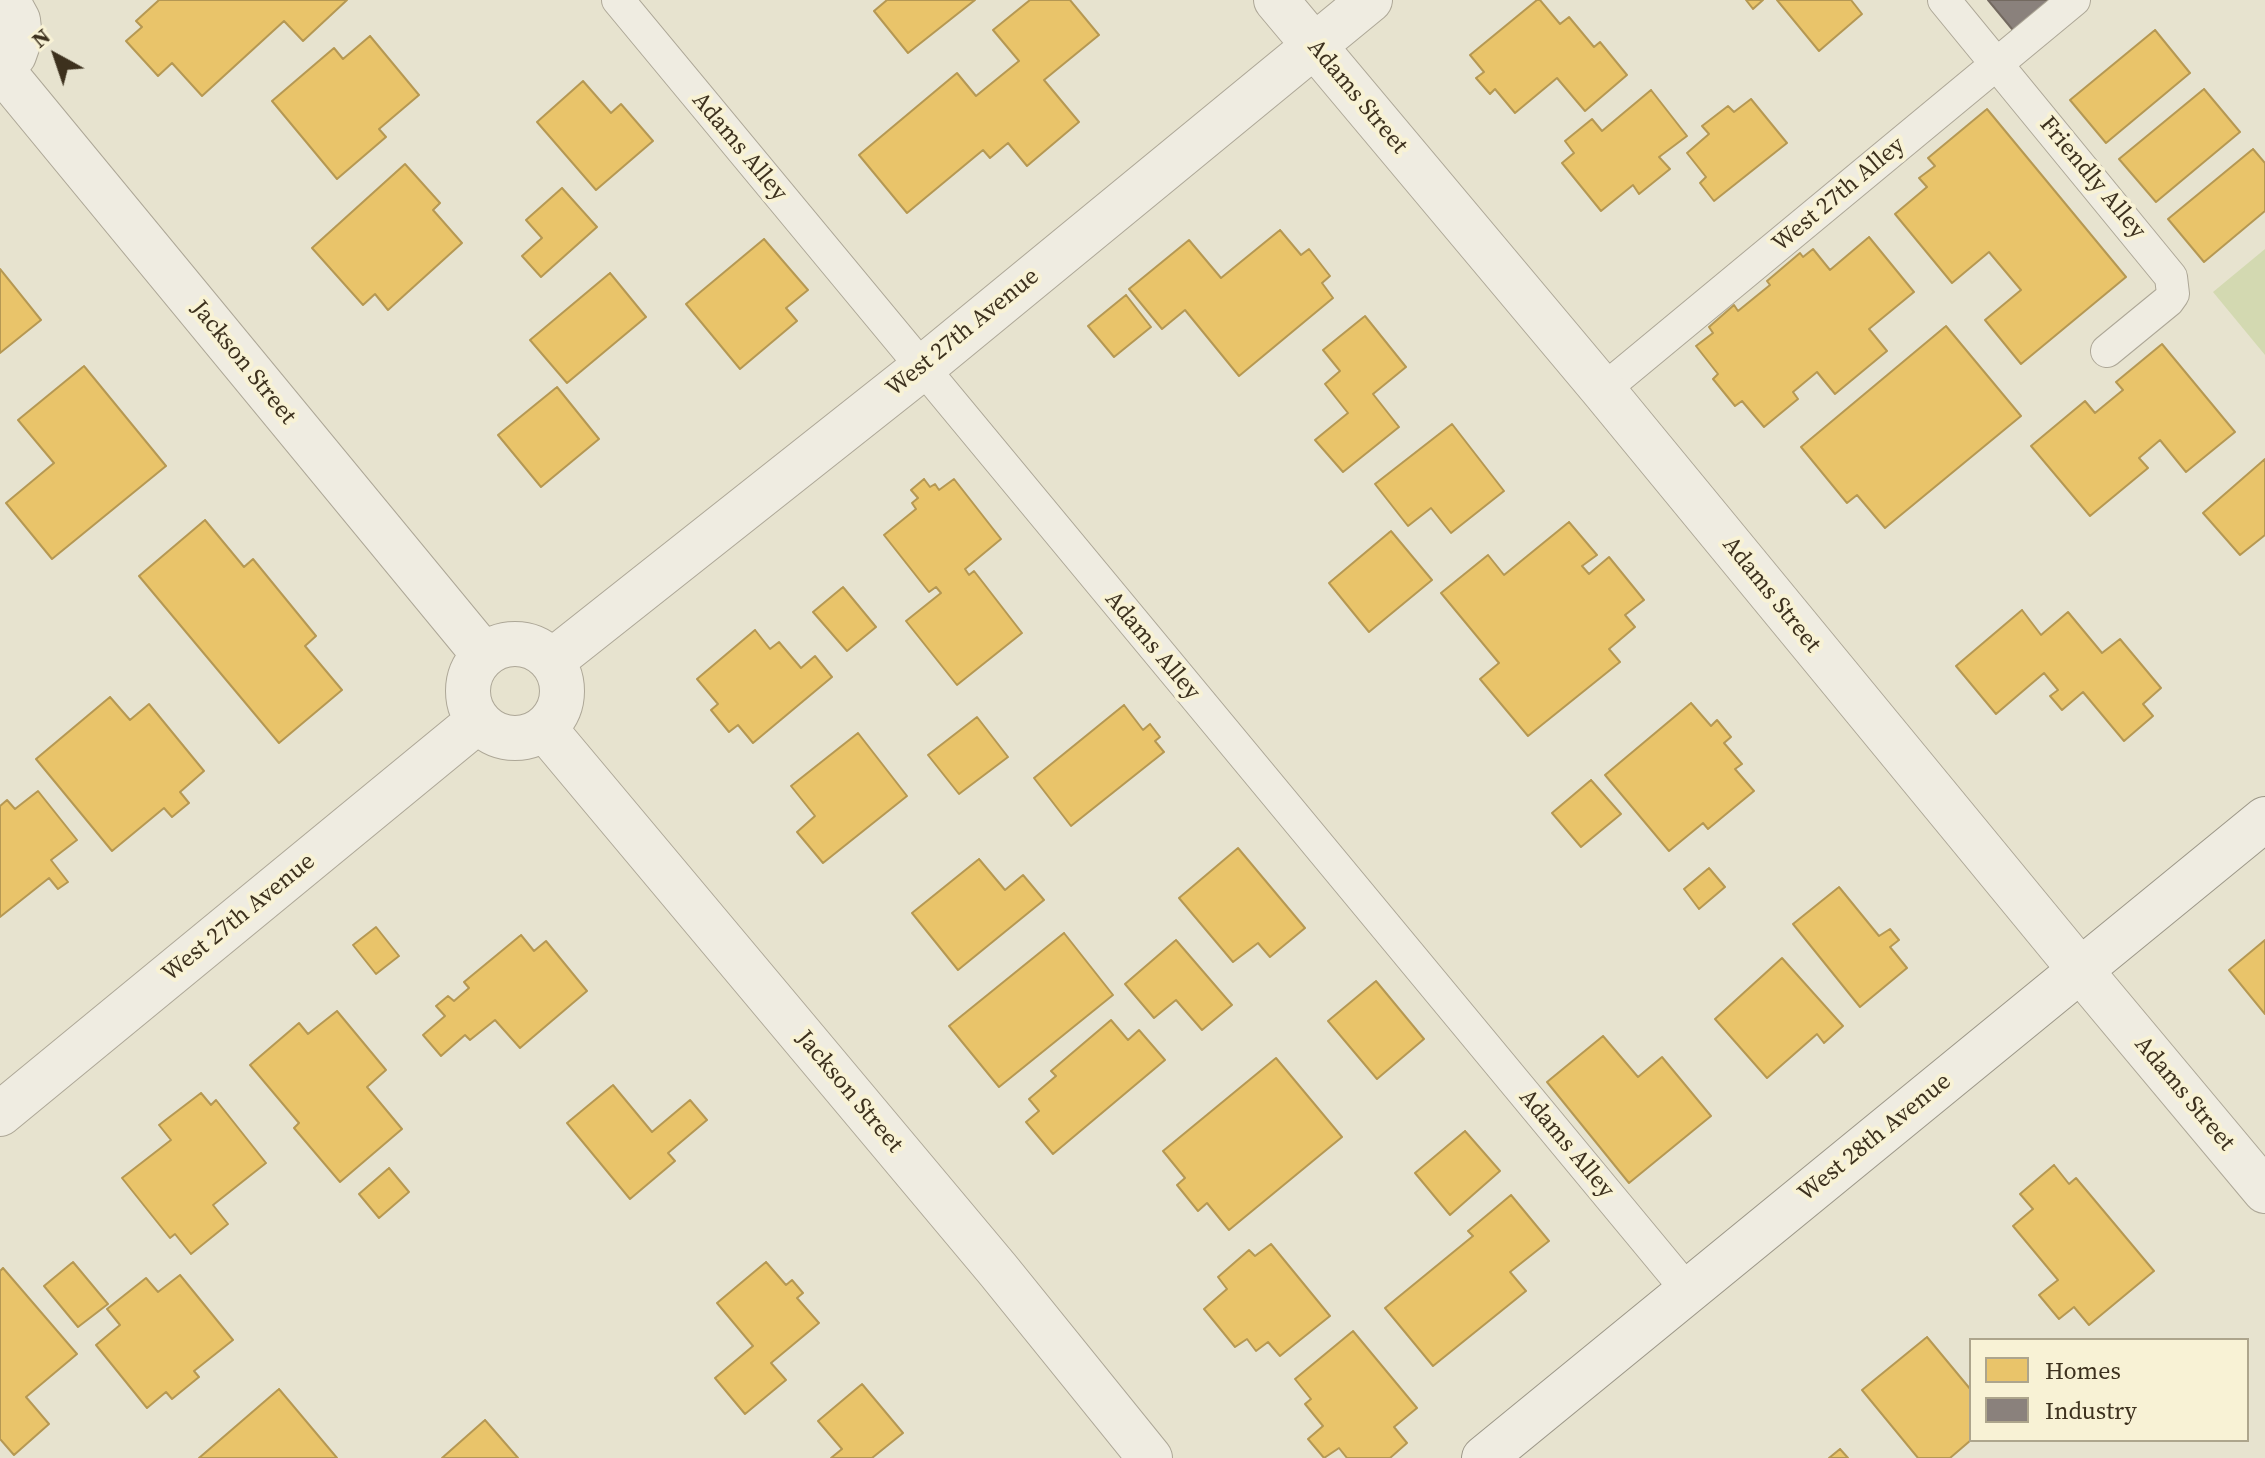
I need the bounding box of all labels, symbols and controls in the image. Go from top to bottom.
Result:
north arrow [16,16,96,96]
text: N [25,21,56,54]
street label: Adams Street [1301,34,1413,160]
street label: Adams Alley [685,87,793,207]
street label: Friendly Alley [2033,111,2151,245]
street label: West 27th Alley [1767,131,1911,259]
street label: West 27th Avenue [881,263,1045,403]
street label: Jackson Street [184,295,302,431]
street label: Adams Street [1716,531,1826,659]
street label: Adams Alley [1098,586,1206,706]
street label: West 27th Avenue [157,848,321,988]
street label: Jackson Street [790,1025,908,1159]
street label: Adams Street [2128,1031,2240,1157]
street label: West 28th Avenue [1793,1068,1957,1208]
street label: Adams Alley [1512,1084,1620,1204]
legend [1969,1338,2249,1442]
text: Homes [2045,1354,2121,1387]
text: Industry [2045,1394,2137,1427]

